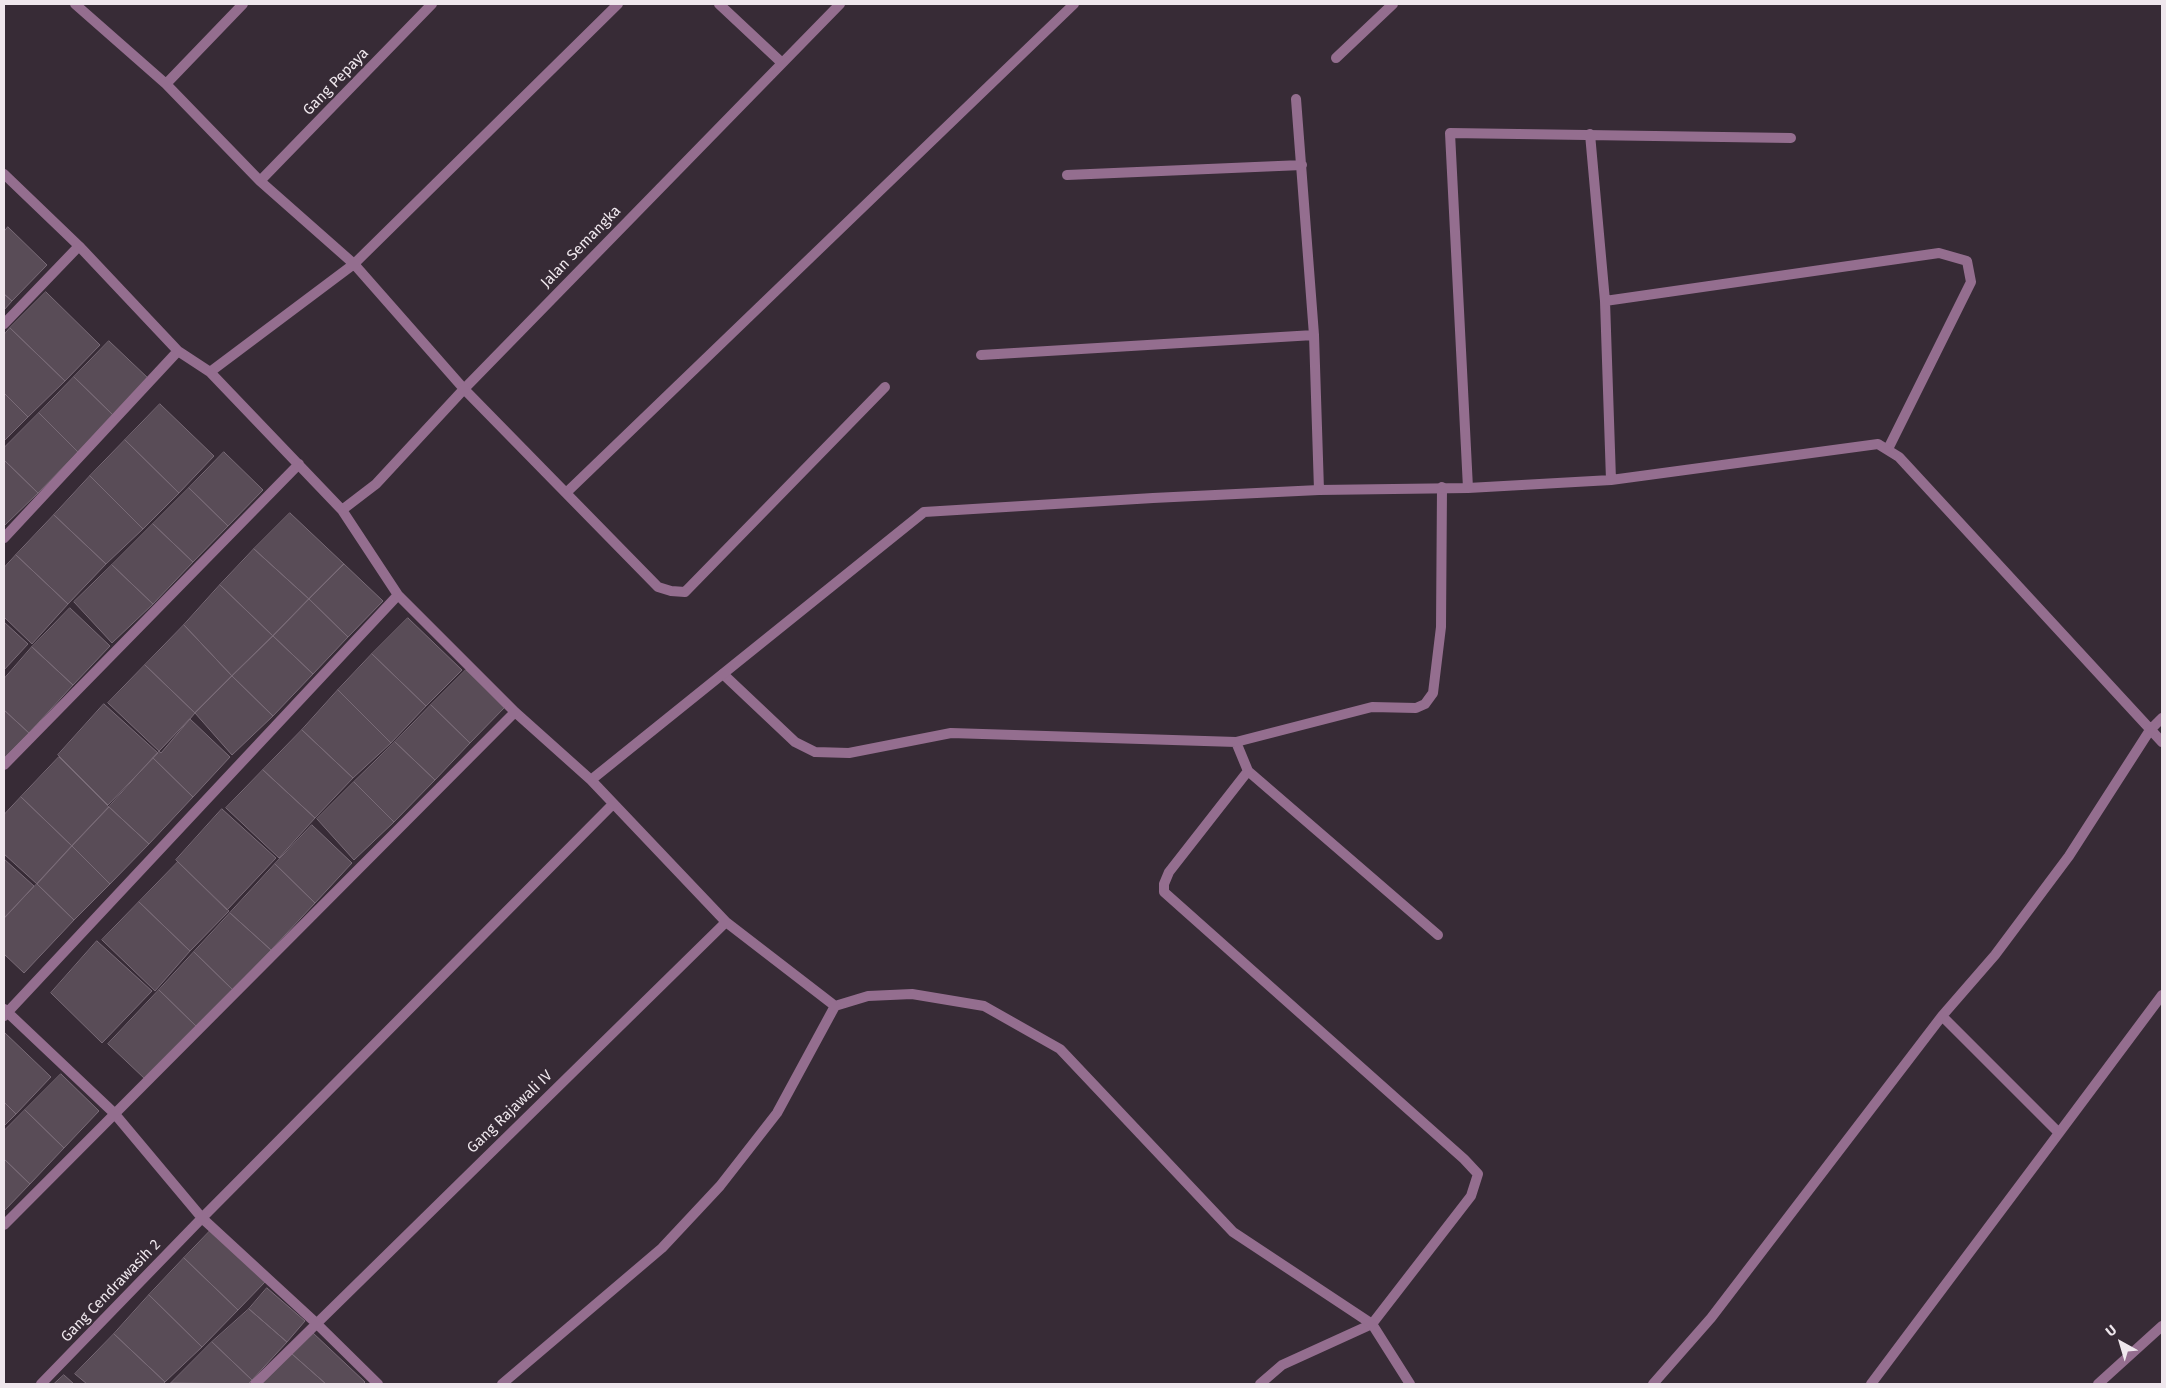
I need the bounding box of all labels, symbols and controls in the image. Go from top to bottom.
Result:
street label: Gang Pepaya [299,45,373,119]
street label: Jalan Semangka [537,202,625,292]
street label: Gang Rajawali IV [464,1067,556,1157]
street label: Gang Cendrawasih 2 [57,1236,165,1346]
north arrow [2096,1318,2146,1368]
text: U [2102,1321,2120,1340]

